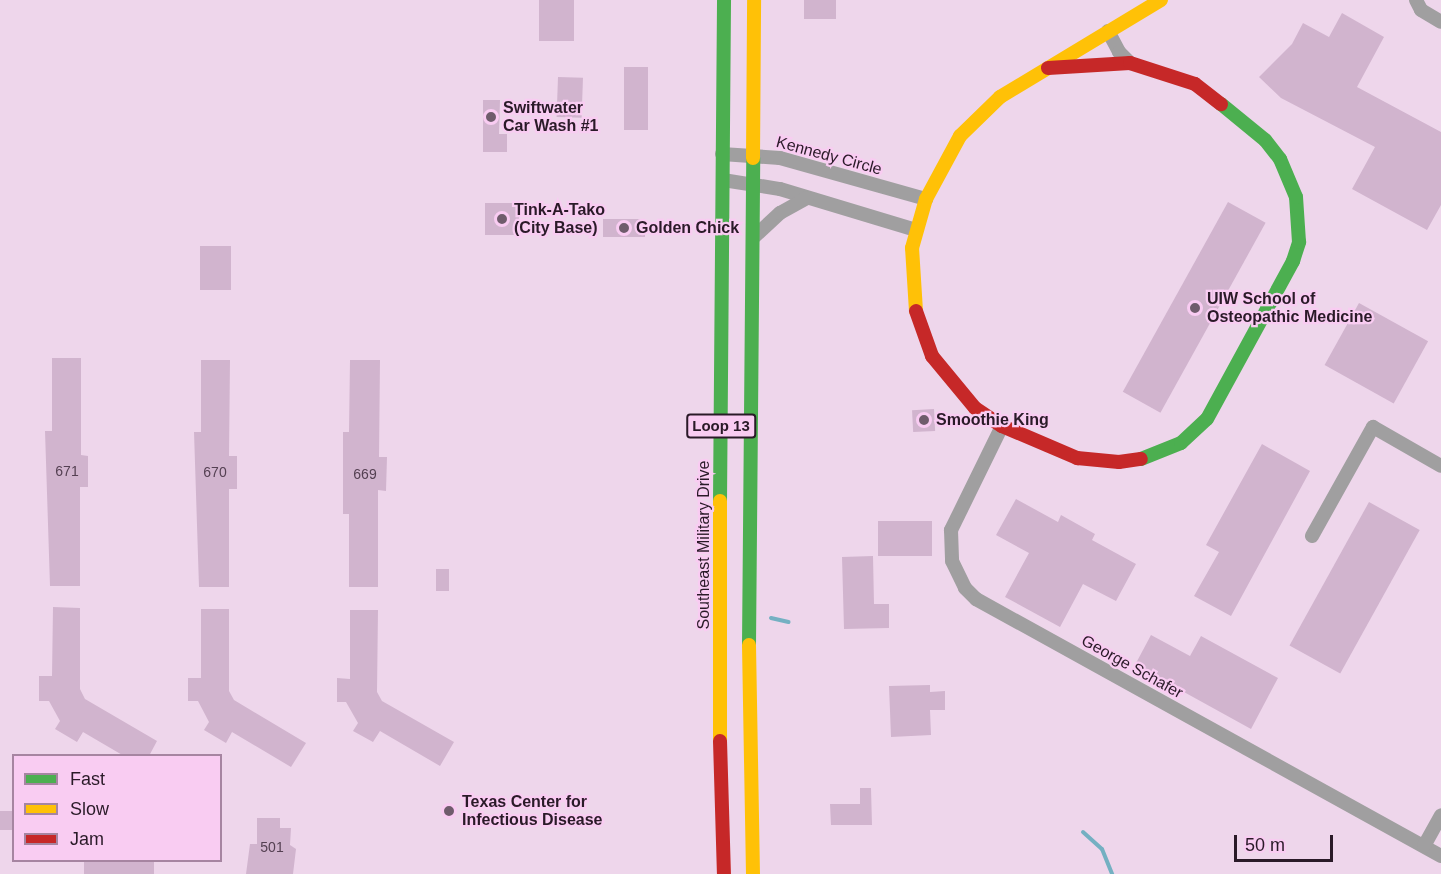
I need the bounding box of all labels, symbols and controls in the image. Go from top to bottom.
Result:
place label: Swiftwater Car Wash #1 [503,98,598,136]
marker: Swiftwater Car Wash #1 [484,110,498,124]
street label: Kennedy Circle [774,133,884,179]
place label: Tink-A-Tako (City Base) [514,200,605,238]
marker: Tink-A-Tako (City Base) [495,212,509,226]
place label: Golden Chick [636,218,739,238]
marker: Golden Chick [617,221,631,235]
place label: UIW School of Osteopathic Medicine [1207,289,1372,327]
marker: UIW School of Osteopathic Medicine [1188,301,1202,315]
place label: Smoothie King [936,410,1049,430]
marker: Smoothie King [917,413,931,427]
road number: Loop 13 [685,414,757,438]
street label: Southeast Military Drive [694,461,714,629]
house number: 671 [55,463,79,479]
house number: 670 [203,464,227,480]
house number: 669 [353,466,377,482]
street label: George Schafer [1078,631,1186,703]
legend [12,754,222,862]
text: Fast [70,769,105,789]
place label: Texas Center for Infectious Disease [462,792,602,830]
text: Slow [70,799,109,819]
marker: Texas Center for Infectious Disease [440,802,458,820]
scale bar [1237,823,1336,861]
text: Jam [70,829,104,849]
text: 50 m [1245,835,1285,855]
house number: 501 [260,839,284,855]

